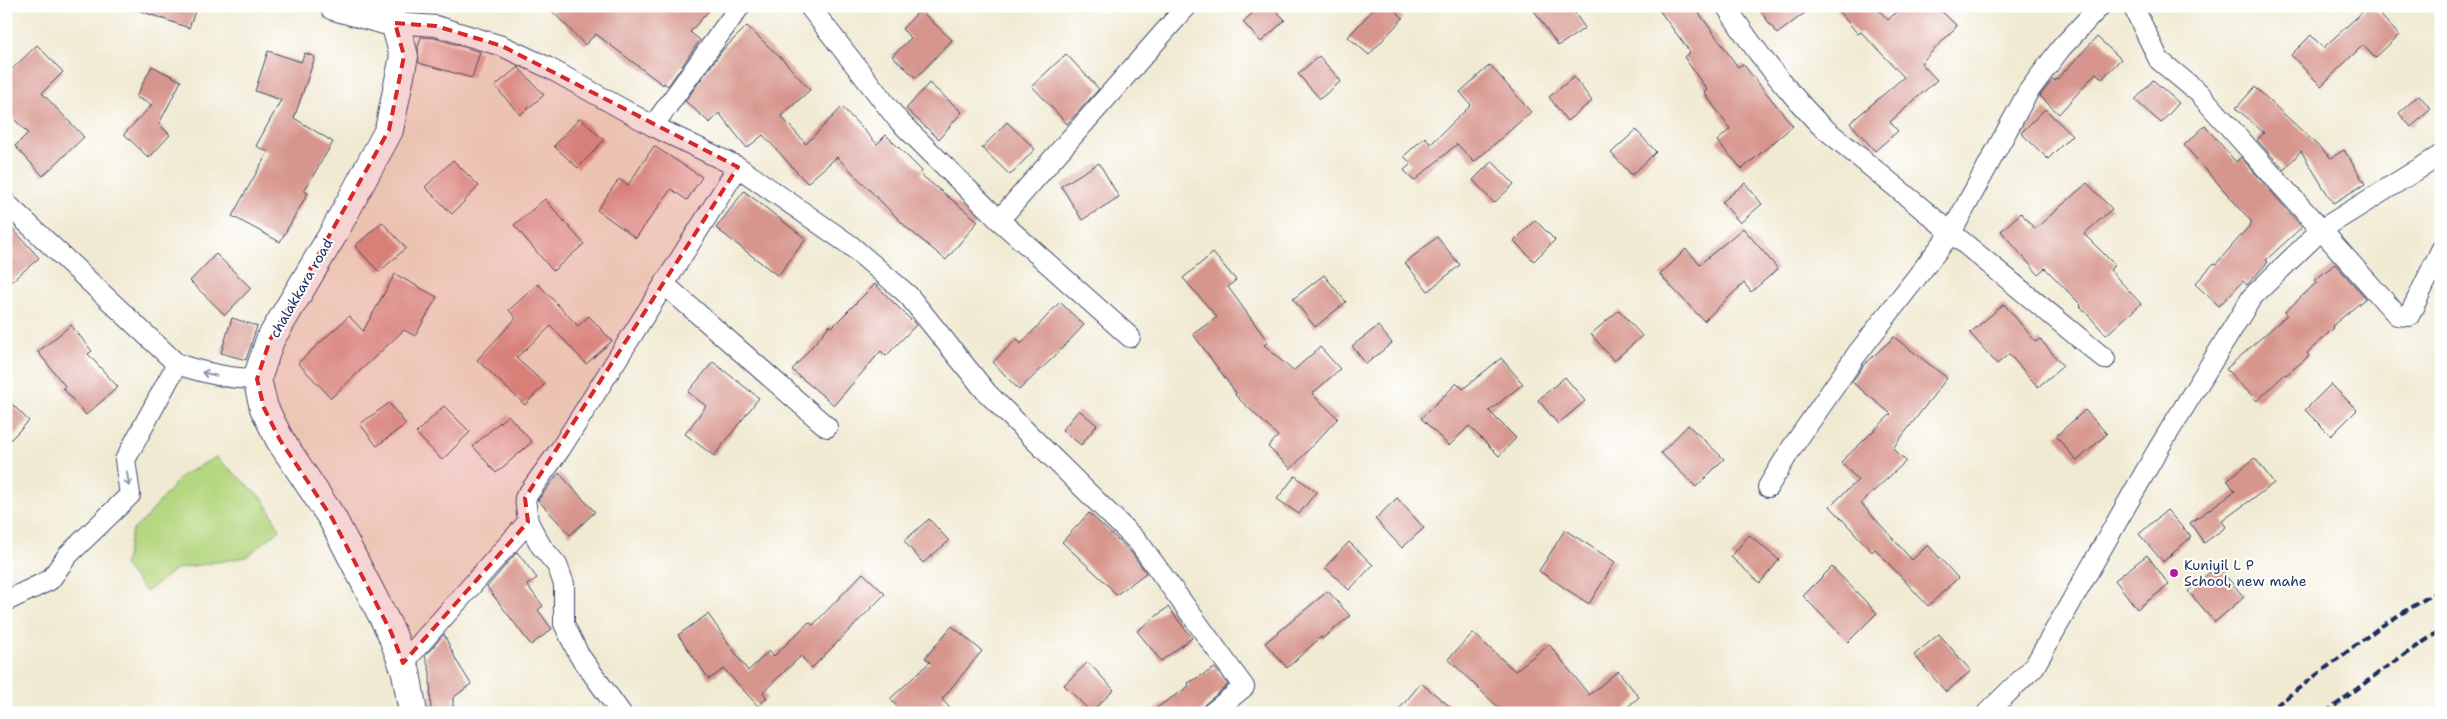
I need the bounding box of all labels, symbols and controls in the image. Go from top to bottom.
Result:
street label: chalakkara road [265,235,337,341]
one-way arrow [202,369,218,378]
one-way arrow [123,471,133,487]
place label: Kuniyil L P School, new mahe [2184,556,2307,590]
marker: Kuniyil L P School, new mahe [2168,567,2180,579]

